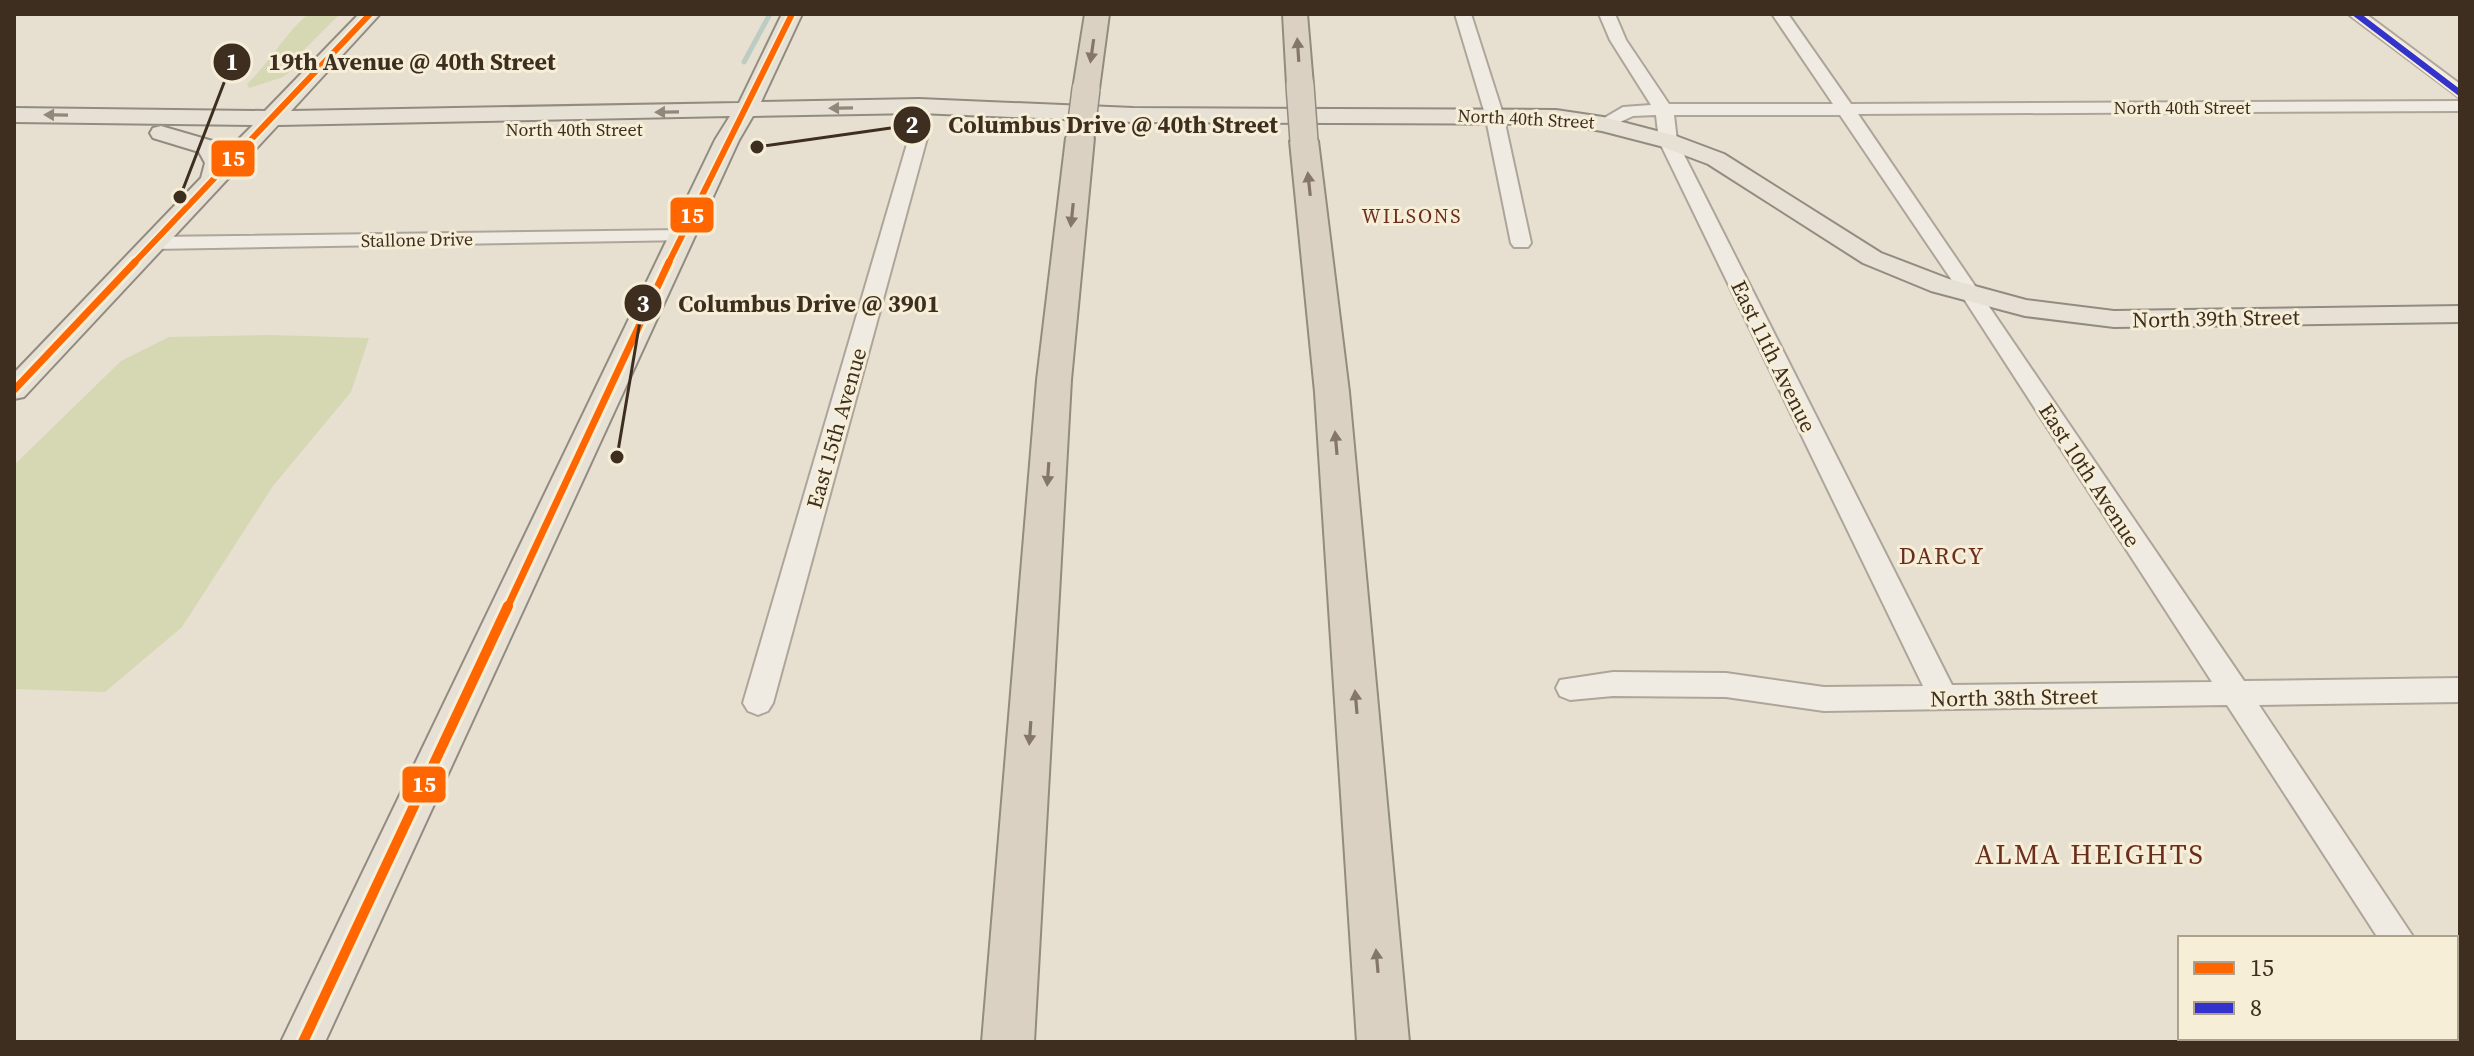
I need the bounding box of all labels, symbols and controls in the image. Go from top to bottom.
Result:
one-way arrow [1291,37,1304,62]
callout: 19th Avenue @ 40th Street [212,38,571,86]
one-way arrow [1085,39,1098,64]
text: 1 [225,45,239,78]
text: 19th Avenue @ 40th Street [268,45,556,78]
street label: North 40th Street [2113,95,2251,120]
callout: Columbus Drive @ 40th Street [892,101,1293,149]
one-way arrow [828,102,853,114]
street label: North 40th Street [1457,102,1595,135]
one-way arrow [654,105,679,118]
text: 2 [905,108,919,141]
text: Columbus Drive @ 40th Street [948,108,1278,141]
one-way arrow [43,109,68,121]
street label: North 40th Street [505,117,643,142]
line badge: 15 [210,139,256,178]
text: 15 [221,143,245,173]
one-way arrow [1303,171,1316,196]
line badge: 15 [669,196,715,234]
text: 15 [680,200,704,230]
district label: WILSONS [1362,202,1462,230]
one-way arrow [1065,203,1078,228]
street label: Stallone Drive [361,226,473,253]
street label: East 11th Avenue [1724,275,1824,437]
callout: Columbus Drive @ 3901 [623,279,956,327]
text: 3 [636,287,650,320]
text: Columbus Drive @ 3901 [678,287,940,320]
street label: North 39th Street [2132,302,2301,334]
street label: East 15th Avenue [799,344,873,512]
street label: East 10th Avenue [2032,397,2148,553]
one-way arrow [1329,430,1342,455]
one-way arrow [1041,462,1054,487]
district label: DARCY [1899,539,1985,572]
street label: North 38th Street [1930,681,2099,713]
one-way arrow [1349,689,1362,714]
one-way arrow [1023,721,1036,746]
line badge: 15 [401,765,447,804]
text: 15 [412,769,436,799]
district label: ALMA HEIGHTS [1975,835,2205,873]
legend [2178,936,2458,1040]
one-way arrow [1370,948,1383,973]
text: 15 [2250,951,2274,984]
text: 8 [2250,991,2262,1024]

